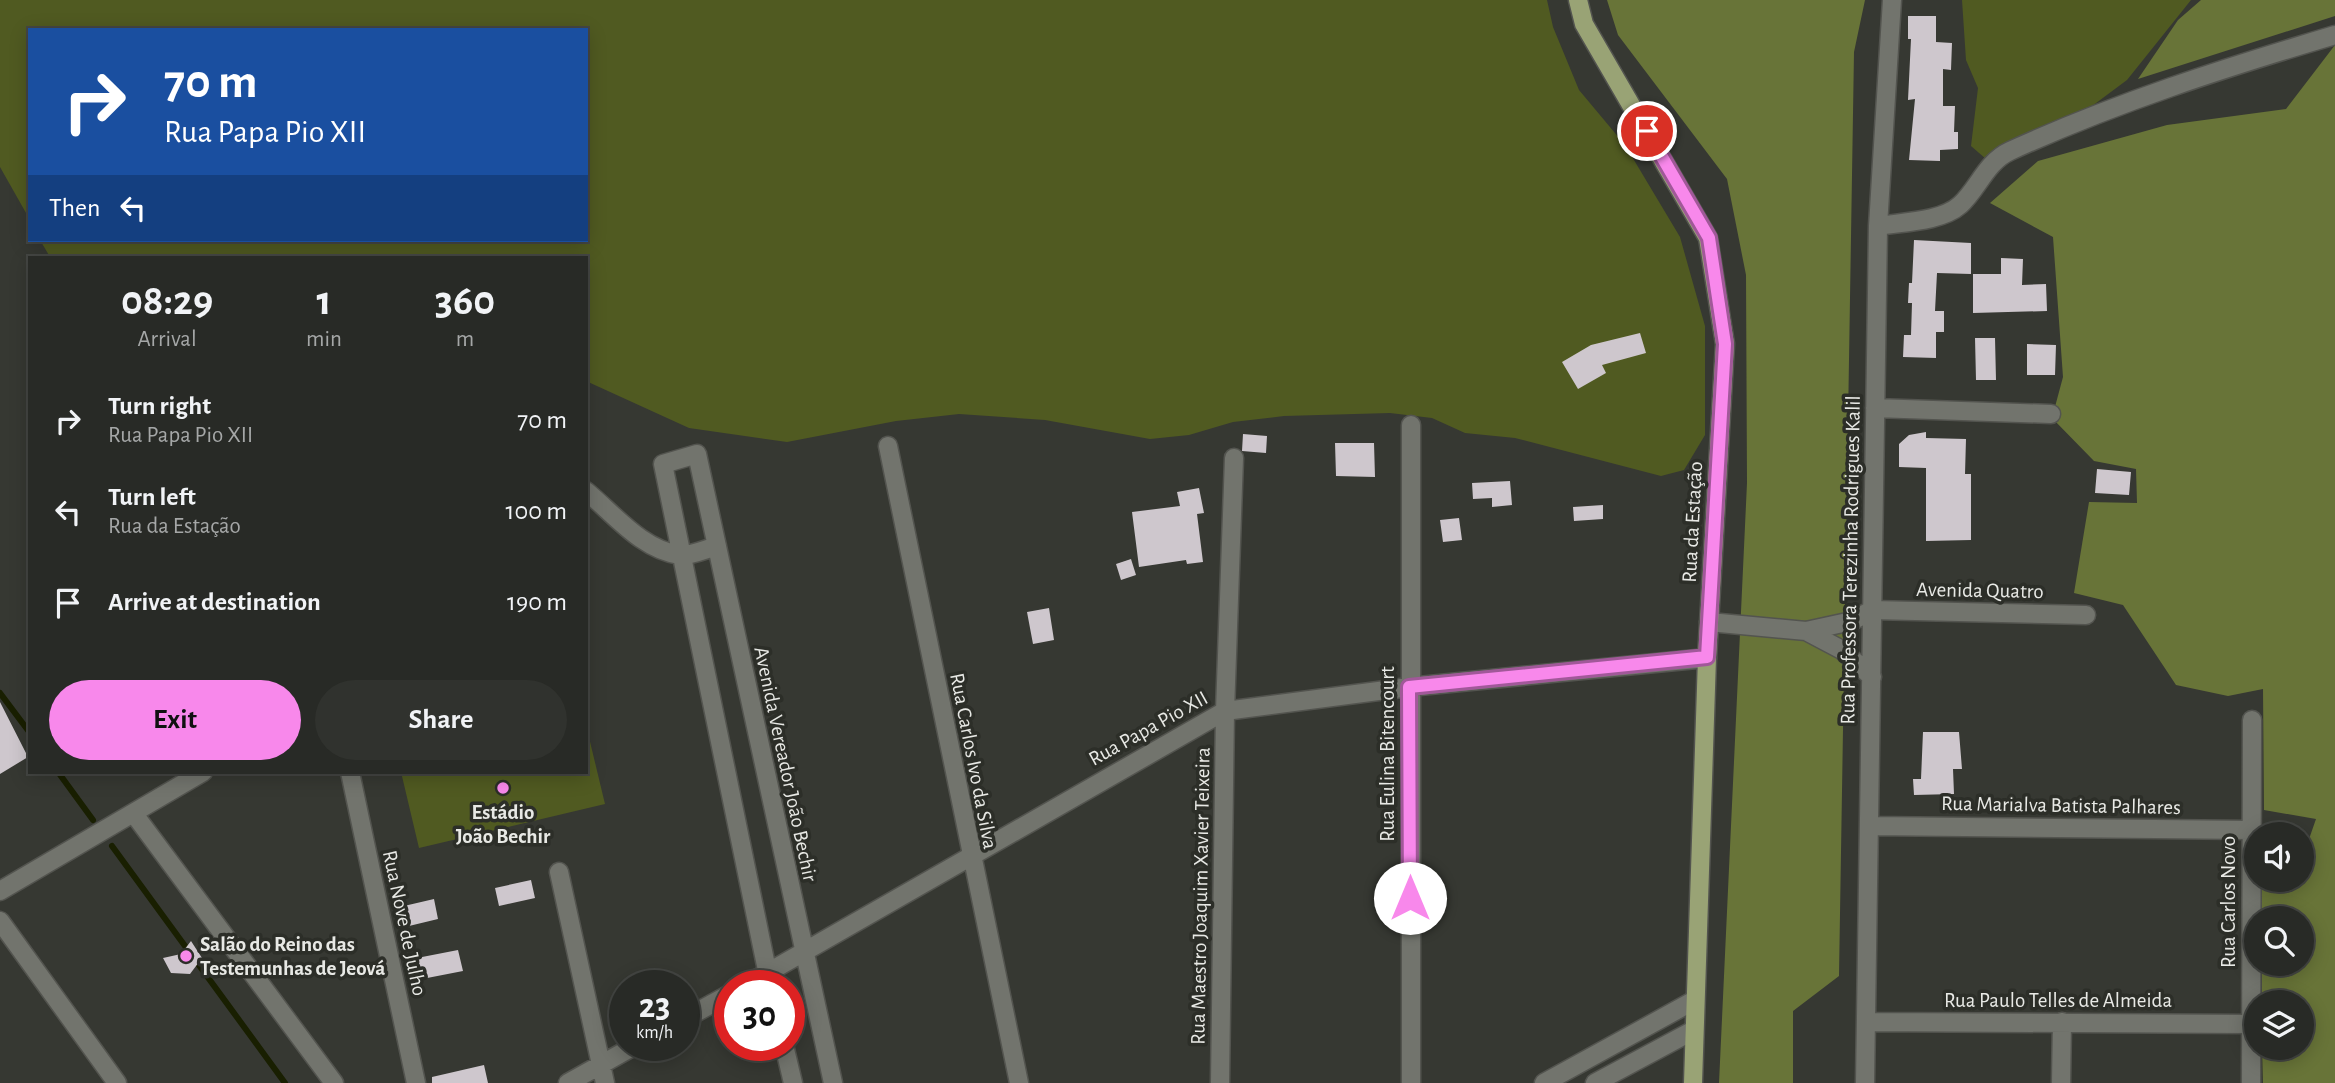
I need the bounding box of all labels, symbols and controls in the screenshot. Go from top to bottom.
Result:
icon: right [49,56,140,147]
text: 70 m [164,58,258,107]
pin [1617,101,1677,161]
icon: arrive [1628,112,1666,150]
text: Rua Papa Pio XII [164,116,366,148]
icon: left [114,189,152,227]
text: Then [49,195,100,221]
text: 08:29 [121,280,213,322]
text: 1 [316,280,332,322]
text: 360 [435,280,495,322]
text: Arrival [137,328,197,351]
text: min [306,328,342,351]
text: m [456,328,474,351]
text: Turn right [108,393,211,419]
street label: Rua Professora Terezinha Rodrigues Kalil [1837,395,1864,725]
icon: right [49,402,87,440]
text: 70 m [517,407,567,433]
text: Rua Papa Pio XII [108,424,253,447]
street label: Rua da Estação [1679,461,1706,583]
text: Turn left [108,484,196,510]
icon: left [49,493,87,531]
text: 100 m [506,498,567,524]
text: Rua da Estação [108,515,241,538]
street label: Avenida Quatro [1916,579,2044,602]
icon: arrive [49,584,87,622]
text: Arrive at destination [108,589,321,615]
text: 190 m [507,589,567,615]
street label: Avenida Vereador João Bechir [750,645,821,884]
street label: Rua Eulina Bitencourt [1377,666,1398,842]
street label: Rua Carlos Ivo da Silva [946,671,1001,851]
button: Exit [49,680,301,760]
button: Share [315,680,567,760]
street label: Rua Papa Pio XII [1085,687,1211,770]
street label: Rua Maestro Joaquim Xavier Teixeira [1187,747,1214,1045]
marker: Estádio João Bechir [495,780,511,796]
street label: Rua Marialva Batista Palhares [1941,793,2181,818]
place label: Estádio João Bechir [456,802,551,847]
map controls [2244,822,2314,1060]
button: sound [2244,822,2314,892]
street label: Rua Carlos Novo [2218,836,2239,968]
street label: Rua Nove de Julho [379,848,430,998]
position arrow [1373,861,1447,935]
button: search [2244,906,2314,976]
place label: Salão do Reino das Testemunhas de Jeová [200,934,385,979]
marker: Salão do Reino das Testemunhas de Jeová [178,948,194,964]
speed limit sign: 30 [714,970,805,1061]
text: 23 [639,989,670,1024]
street label: Rua Paulo Telles de Almeida [1944,990,2172,1011]
button: layers [2244,990,2314,1060]
text: km/h [636,1024,673,1042]

